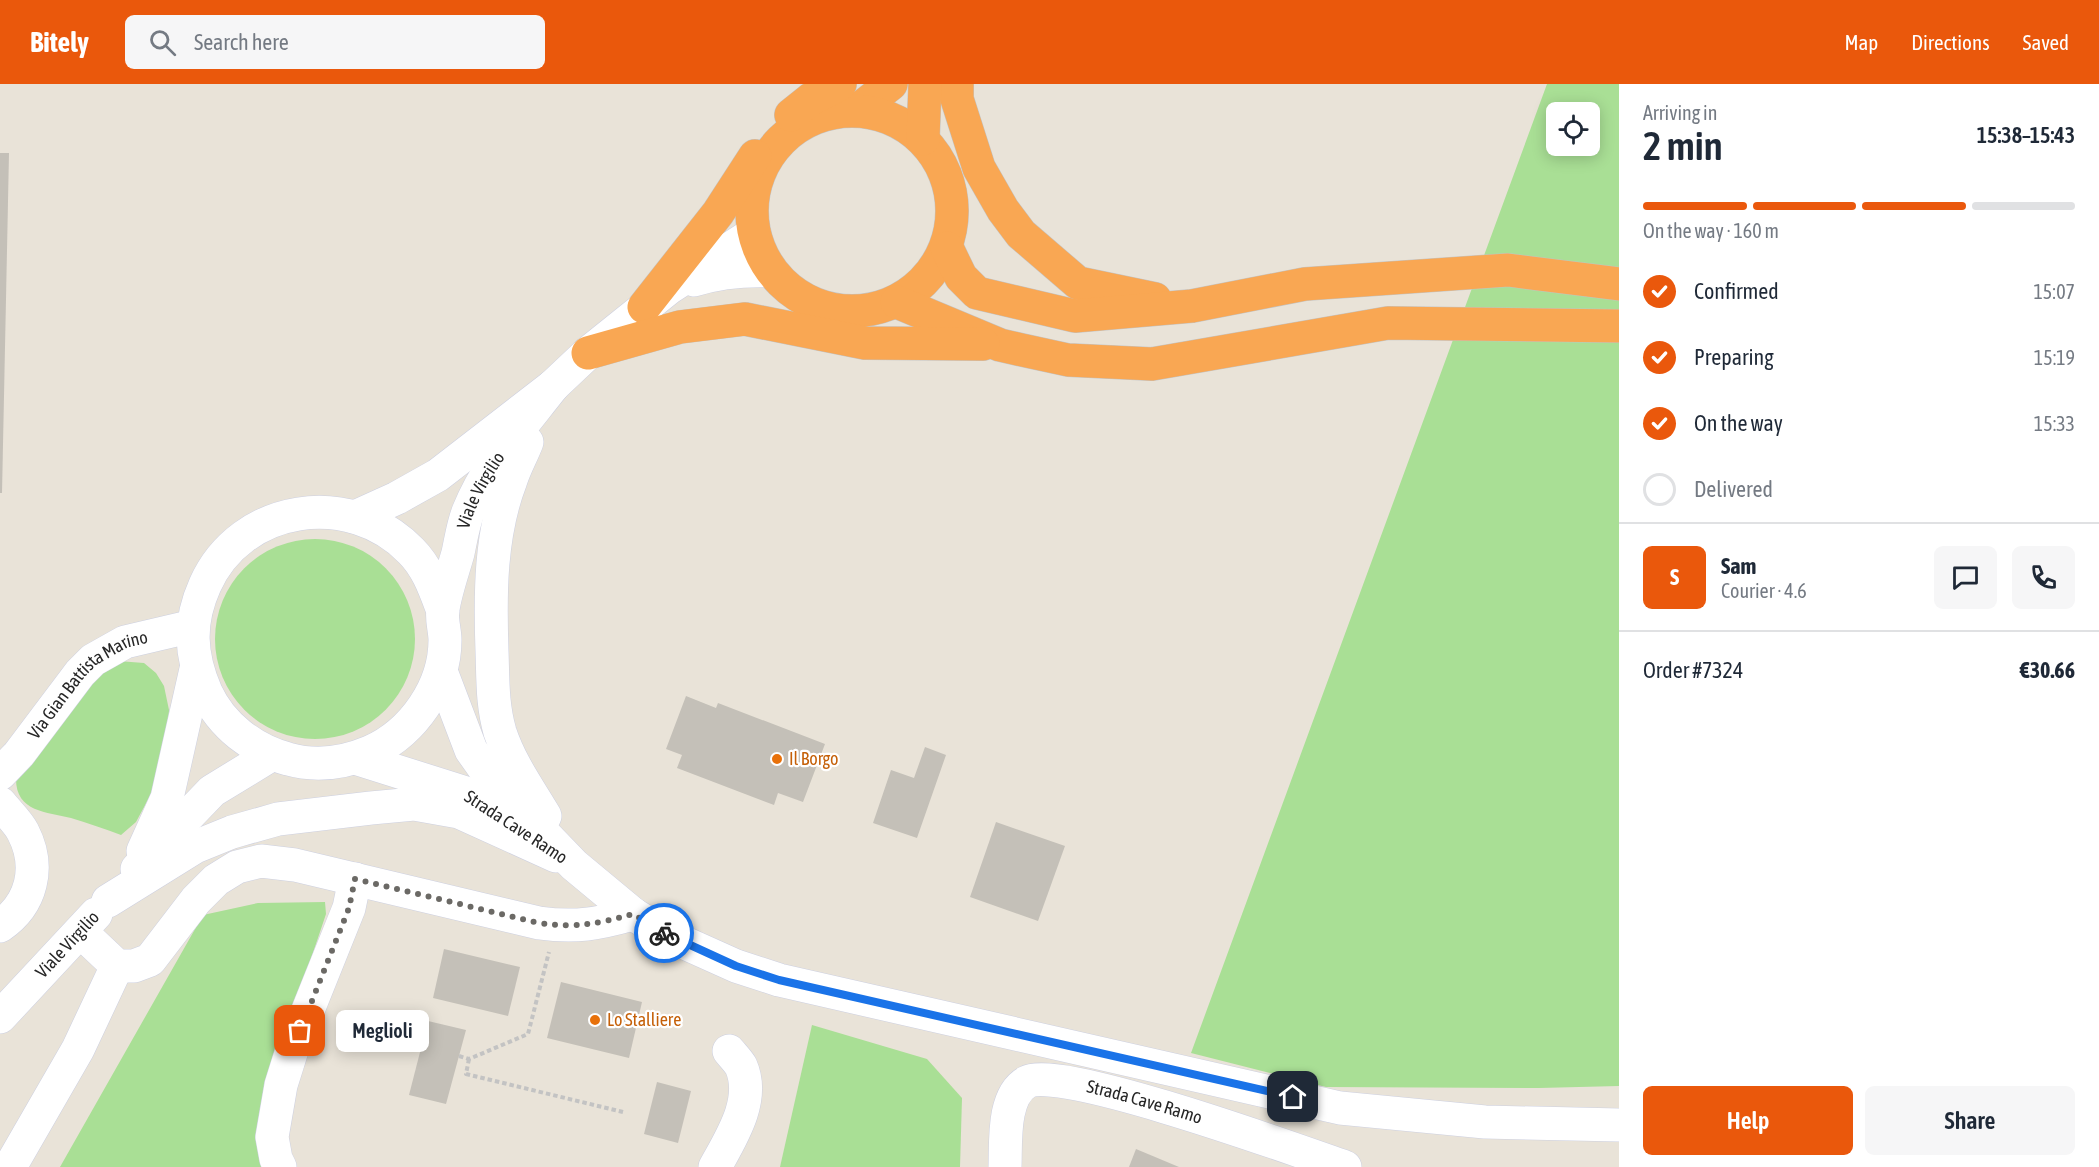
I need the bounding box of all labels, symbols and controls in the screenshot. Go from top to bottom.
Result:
search box [125,15,545,69]
text: Bitely [30,26,89,58]
icon: search [146,26,179,59]
text: Search here [194,29,289,55]
text: Map [1844,30,1878,54]
text: Directions [1911,30,1990,54]
text: Saved [2023,30,2069,54]
text: Arriving in [1643,101,1717,124]
map controls [1546,102,1600,156]
button: locate [1546,102,1600,156]
text: 15:38–15:43 [1977,122,2075,148]
text: 2 min [1643,124,1723,168]
text: On the way · 160 m [1643,219,1779,242]
icon: check [1643,275,1676,308]
text: Confirmed [1694,278,1779,304]
text: 15:07 [2033,280,2075,303]
icon: check [1643,341,1676,374]
text: Preparing [1694,344,1774,370]
text: 15:19 [2034,346,2075,369]
icon: check [1643,407,1676,440]
text: On the way [1694,410,1783,436]
text: 15:33 [2034,412,2075,435]
street label: Viale Virgilio [452,448,509,531]
text: Delivered [1694,476,1773,502]
button: chat [1934,546,1997,609]
button: phone [2012,546,2075,609]
text: Sam [1721,553,1756,579]
text: S [1670,564,1679,590]
text: Courier · 4.6 [1721,579,1807,602]
street label: Via Gian Battista Marino [23,626,150,743]
text: Order #7324 [1643,657,1743,683]
text: €30.66 [2020,657,2075,683]
place label: Il Borgo [789,748,838,769]
marker: Il Borgo [770,752,784,766]
street label: Strada Cave Ramo [461,785,572,868]
courier [634,903,694,963]
street label: Viale Virgilio [31,906,103,982]
icon: bike [648,917,681,950]
pin [274,1005,325,1056]
place label: Lo Stalliere [607,1009,681,1030]
callout: Meglioli [336,1010,429,1052]
marker: Lo Stalliere [588,1013,602,1027]
icon: bag [283,1014,316,1047]
text: Meglioli [352,1019,413,1042]
pin [1267,1071,1318,1122]
street label: Strada Cave Ramo [1085,1075,1205,1128]
icon: home [1276,1080,1309,1113]
button: Help [1643,1086,1853,1155]
button: Share [1865,1086,2075,1155]

